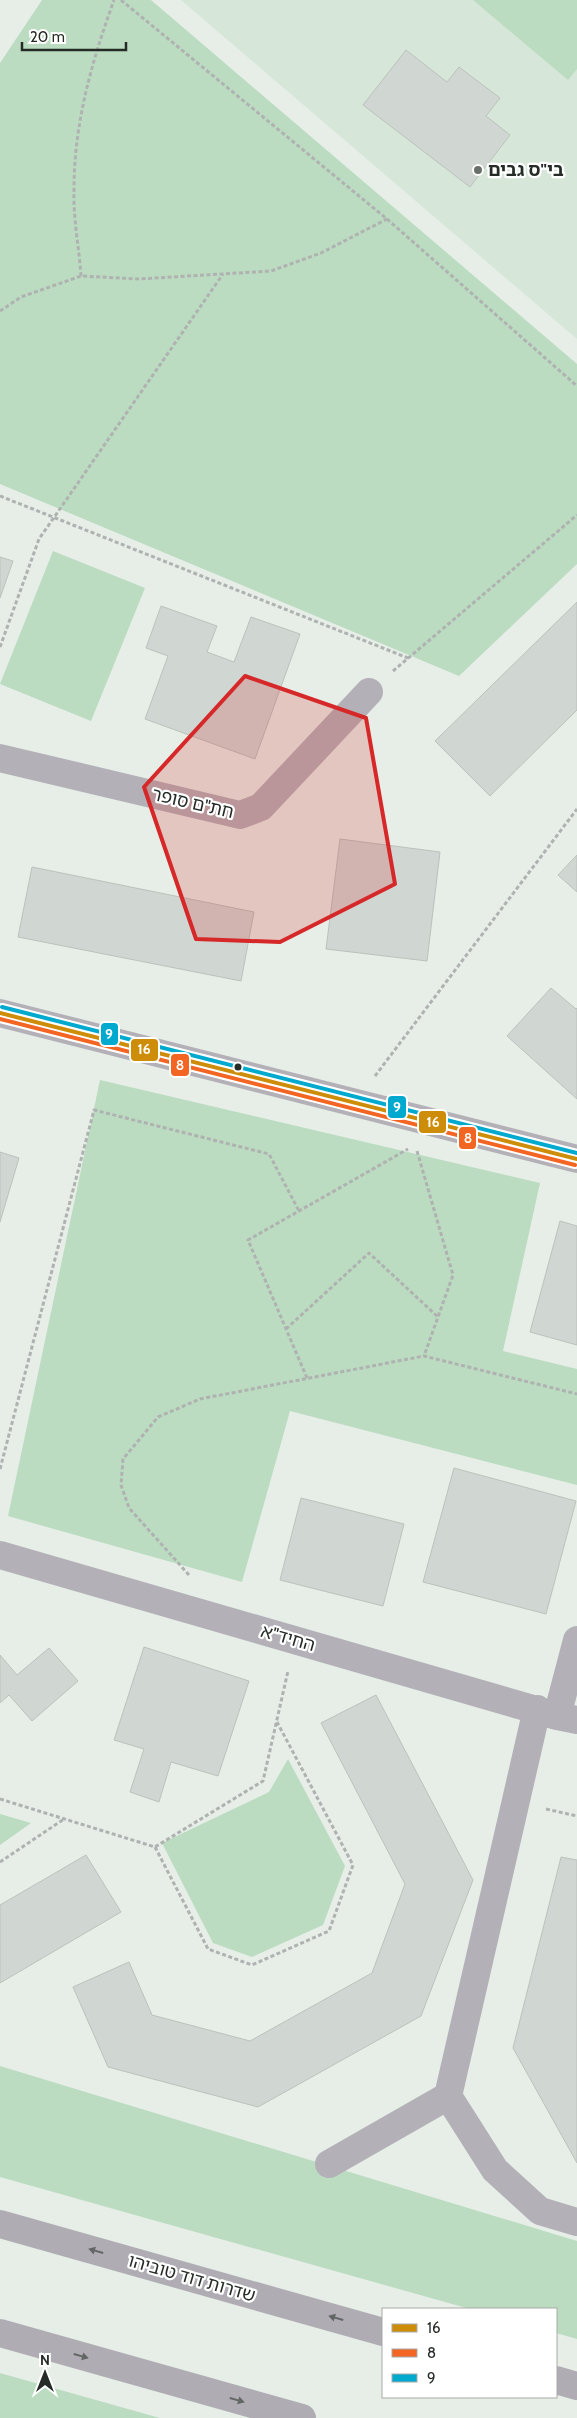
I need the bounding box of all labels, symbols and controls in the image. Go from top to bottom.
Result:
scale bar [22,20,126,52]
text: 20 m [30,28,65,46]
place label: בי"ס גבים [488,159,564,181]
marker: בי"ס גבים [472,164,484,176]
street label: חת"ם סופר [150,783,236,823]
line badge: 9 [100,1022,119,1046]
text: 9 [105,1025,113,1043]
line badge: 16 [130,1038,159,1062]
text: 16 [137,1040,151,1058]
line badge: 8 [170,1053,190,1077]
text: 8 [176,1056,184,1074]
unlabelled marker [233,1062,243,1072]
line badge: 9 [387,1095,407,1119]
text: 9 [393,1098,401,1116]
line badge: 16 [418,1110,447,1134]
text: 16 [426,1113,440,1131]
line badge: 8 [458,1126,477,1150]
text: 8 [464,1129,472,1147]
street label: החיד"א [258,1620,318,1656]
one-way arrow [88,2246,103,2254]
street label: שדרות דוד טוביהו [126,2249,258,2307]
legend [382,2308,557,2398]
one-way arrow [329,2314,344,2322]
text: 16 [427,2319,440,2337]
text: 8 [427,2344,436,2362]
north arrow [20,2348,70,2398]
text: N [40,2351,50,2369]
one-way arrow [73,2352,88,2360]
text: 9 [427,2369,436,2387]
one-way arrow [230,2396,245,2404]

